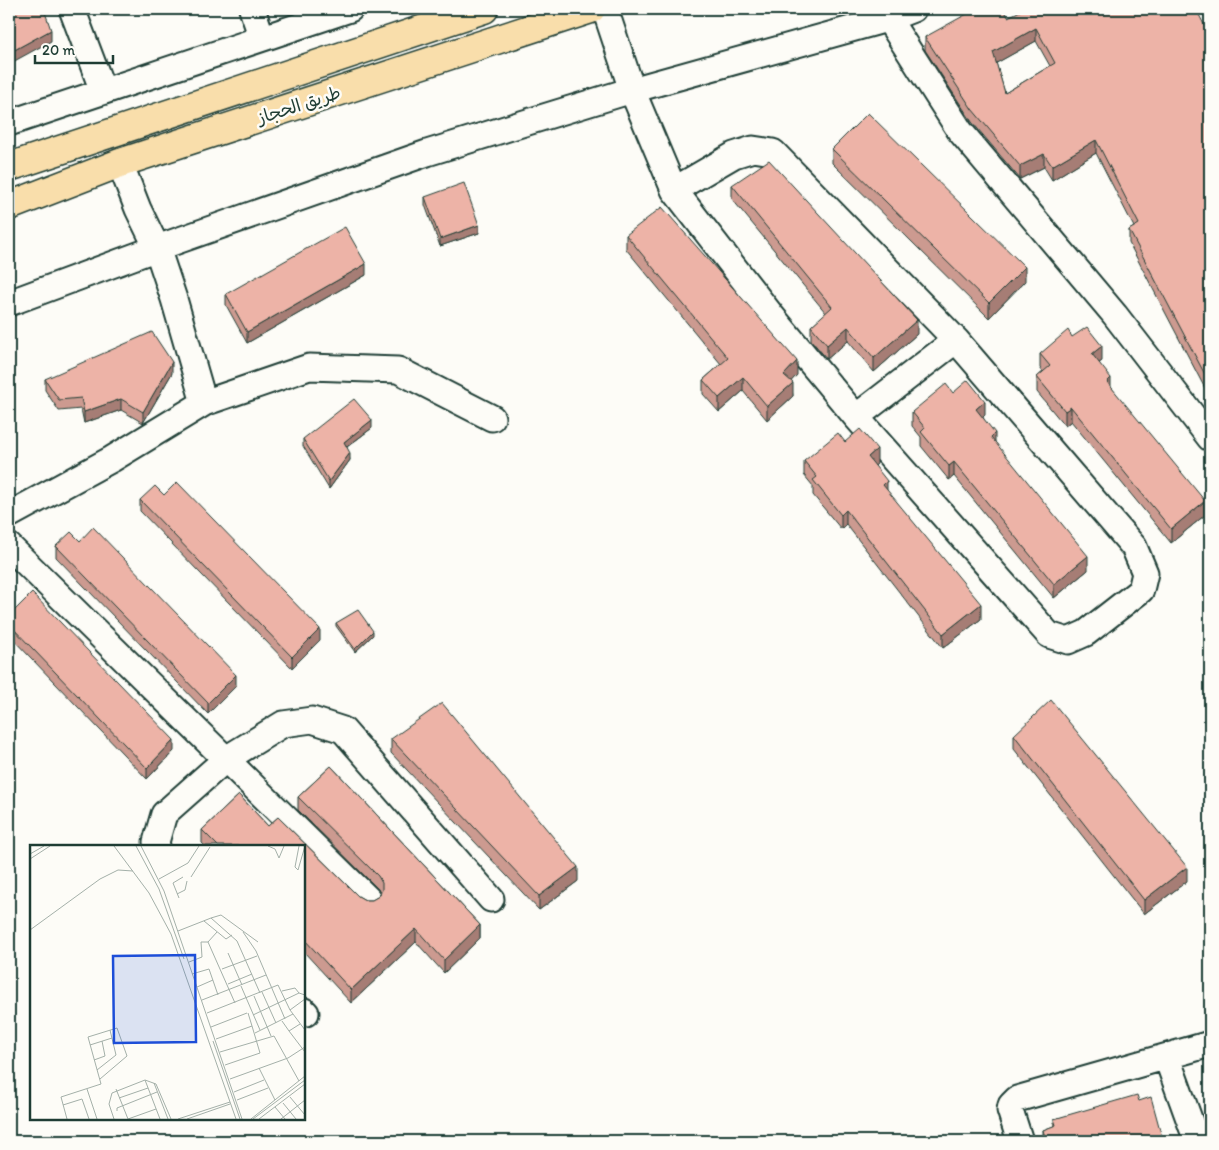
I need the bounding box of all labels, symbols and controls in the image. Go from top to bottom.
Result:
scale bar [35,32,112,64]
text: 20 m [42,41,76,59]
street label: طريق الحجاز [253,81,344,129]
inset map [30,845,305,1120]

